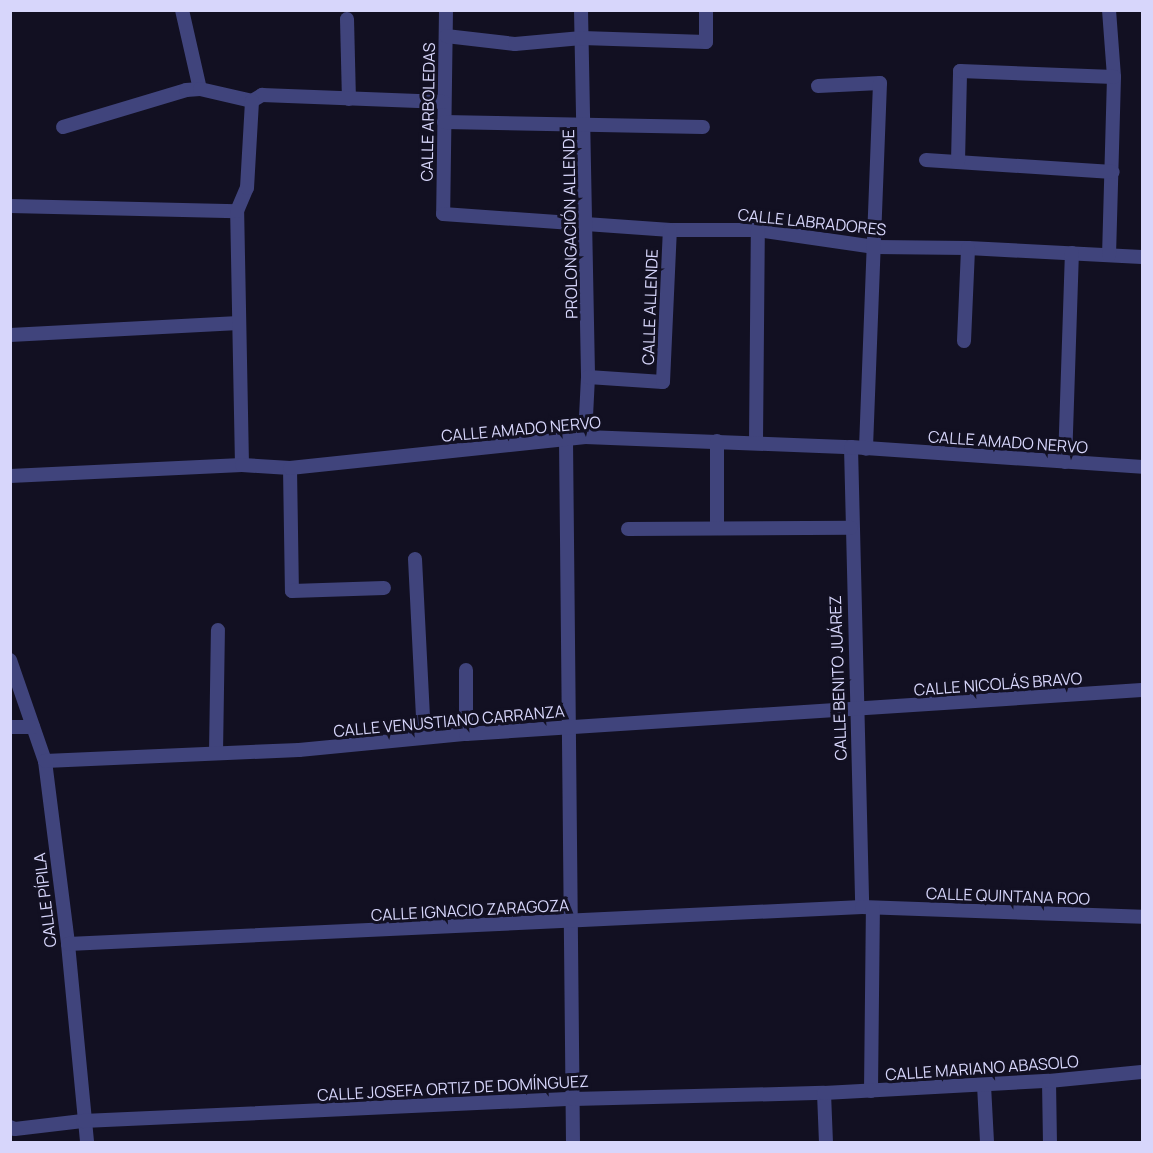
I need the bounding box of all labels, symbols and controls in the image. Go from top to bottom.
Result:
street label: CALLE ARBOLEDAS [417,42,439,182]
street label: PROLONGACIÓN ALLENDE [559,129,581,319]
street label: CALLE LABRADORES [737,205,887,239]
street label: CALLE ALLENDE [638,249,662,365]
street label: CALLE AMADO NERVO [440,412,602,446]
street label: CALLE AMADO NERVO [927,427,1089,457]
street label: CALLE BENITO JUÁREZ [826,595,850,761]
street label: CALLE NICOLÁS BRAVO [913,669,1083,699]
street label: CALLE VENUSTIANO CARRANZA [333,701,565,741]
street label: CALLE PÍPILA [30,852,60,948]
street label: CALLE QUINTANA ROO [926,884,1090,908]
street label: CALLE IGNACIO ZARAGOZA [370,895,570,925]
street label: CALLE MARIANO ABASOLO [885,1052,1079,1084]
street label: CALLE JOSEFA ORTIZ DE DOMÍNGUEZ [317,1071,589,1105]

